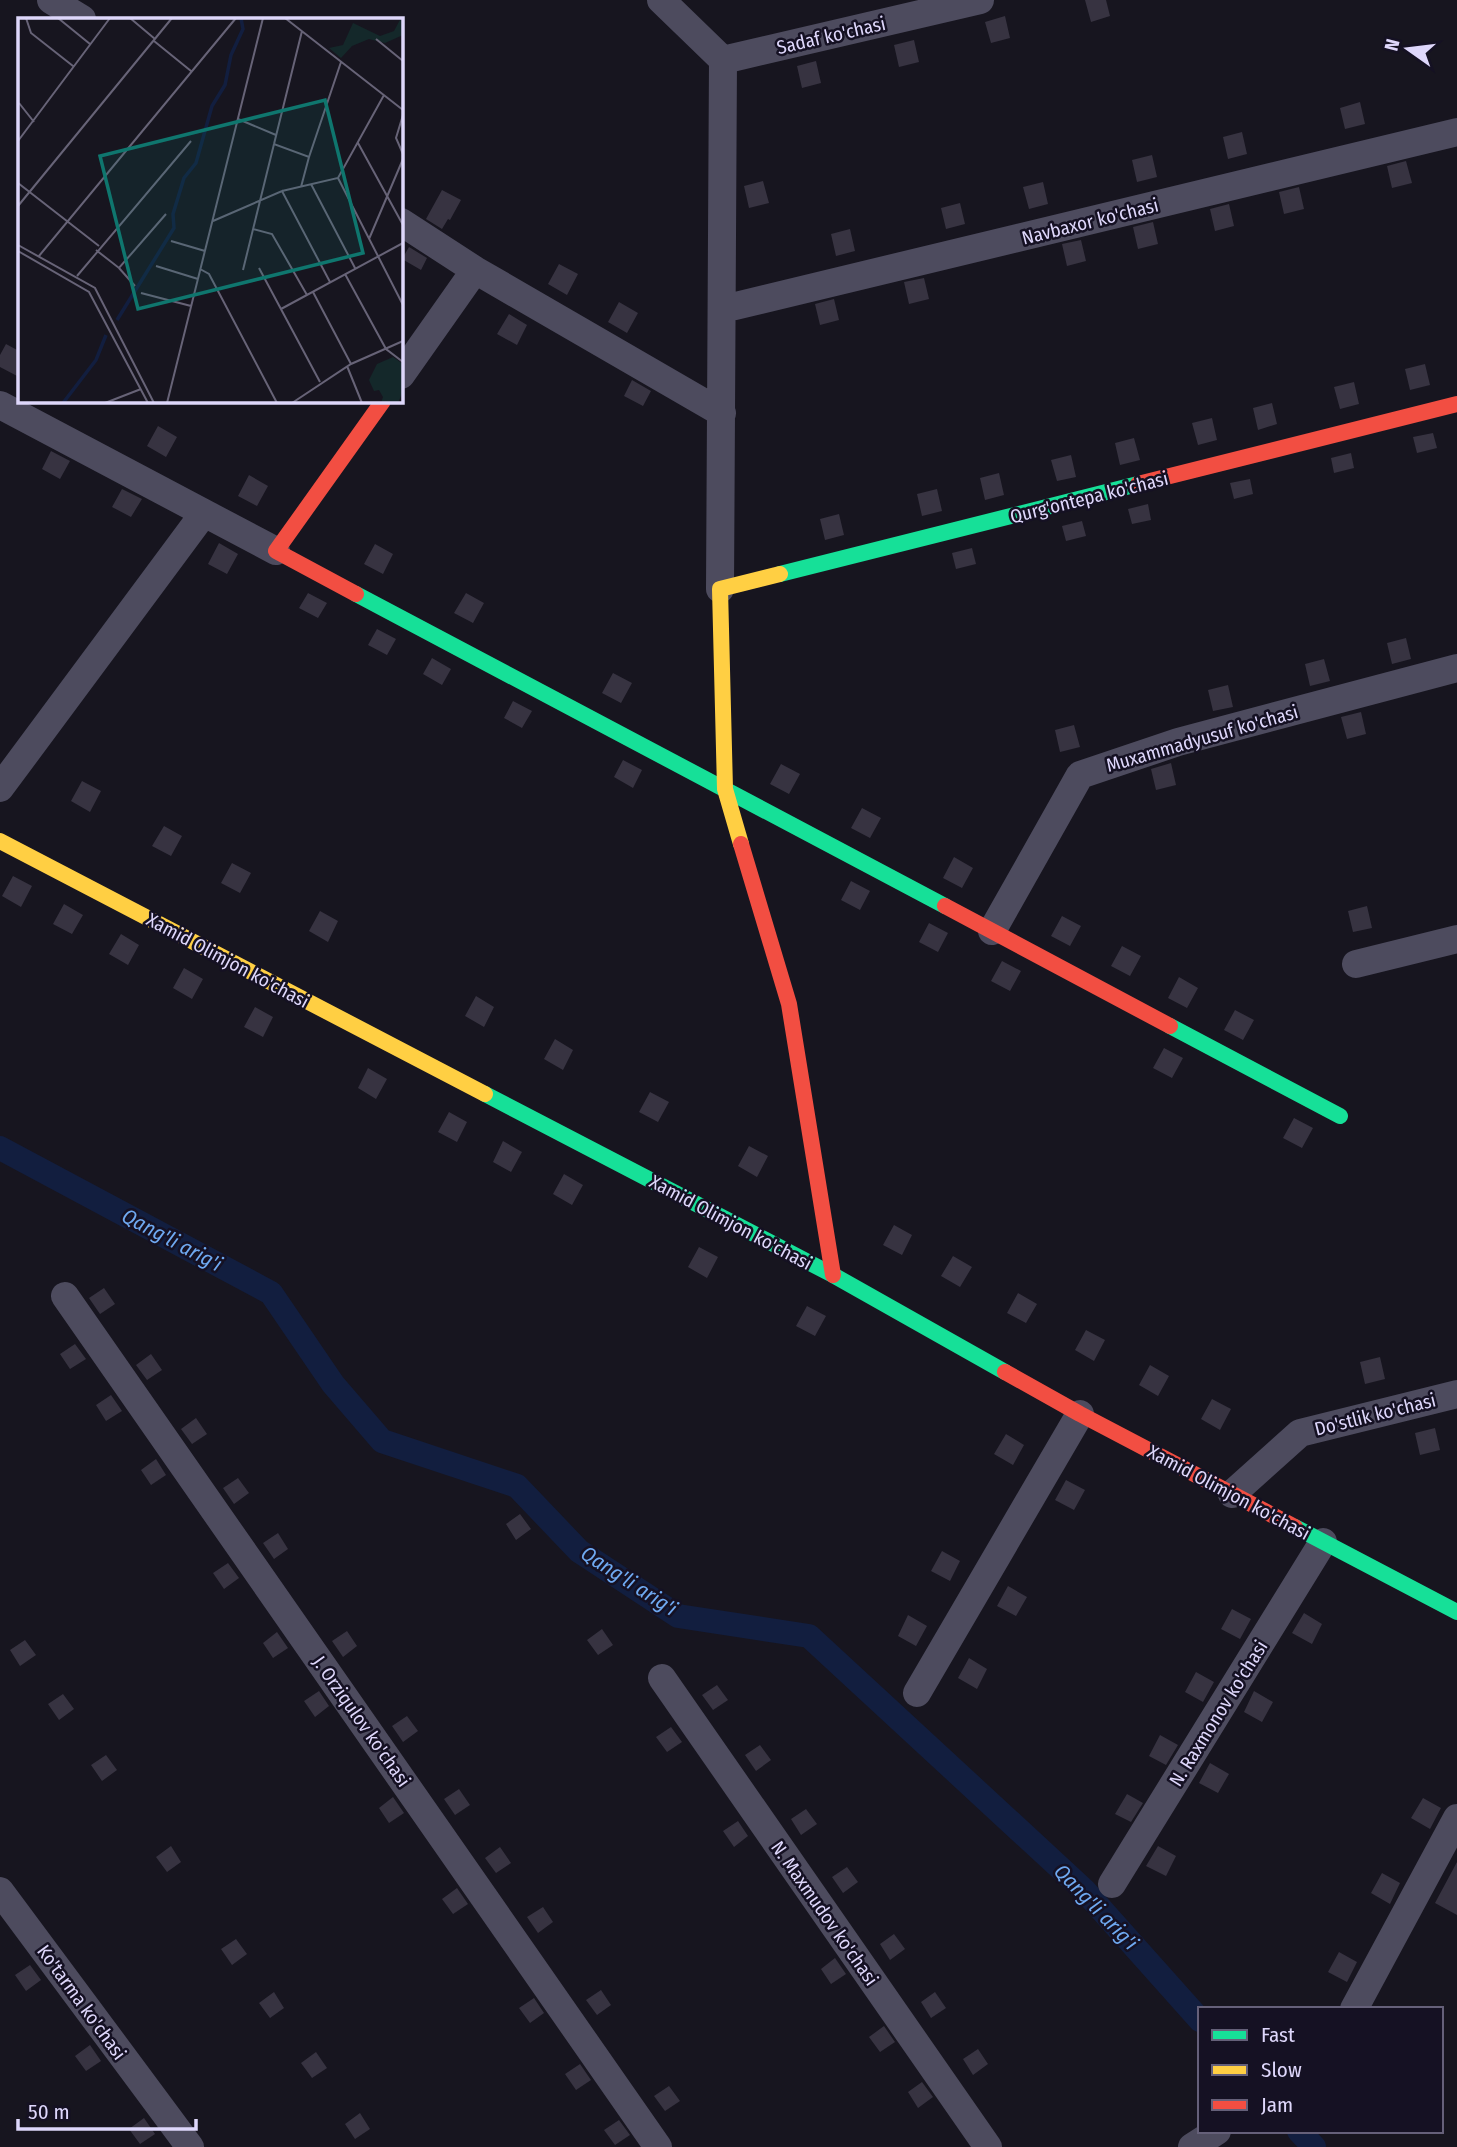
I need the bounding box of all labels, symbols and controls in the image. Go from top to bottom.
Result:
street label: Sadaf ko'chasi [775,12,888,59]
north arrow [1373,14,1443,84]
inset map [18,18,402,402]
text: N [1379,37,1405,53]
street label: Navbaxor ko'chasi [1019,193,1161,250]
street label: Qurg'ontepa ko'chasi [1008,467,1171,528]
street label: Muxammadyusuf ko'chasi [1104,700,1301,777]
street label: Xamid Olimjon ko'chasi [143,908,313,1013]
street label: Xamid Olimjon ko'chasi [646,1170,816,1275]
water label: Qang'li arig'i [117,1203,227,1278]
street label: Do'stlik ko'chasi [1312,1388,1438,1441]
street label: Xamid Olimjon ko'chasi [1144,1440,1314,1545]
water label: Qang'li arig'i [576,1540,683,1622]
street label: N. Raxmonov ko'chasi [1164,1636,1273,1790]
street label: J. Orziqulov ko'chasi [308,1651,415,1791]
street label: N. Maxmudov ko'chasi [766,1837,883,1990]
water label: Qang'li arig'i [1049,1859,1144,1956]
street label: Ko'tarma ko'chasi [32,1940,131,2064]
legend [1198,2007,1443,2133]
text: Fast [1261,2022,1295,2048]
text: Slow [1261,2057,1302,2083]
scale bar [18,2088,196,2132]
text: Jam [1261,2092,1293,2118]
text: 50 m [28,2099,70,2125]

